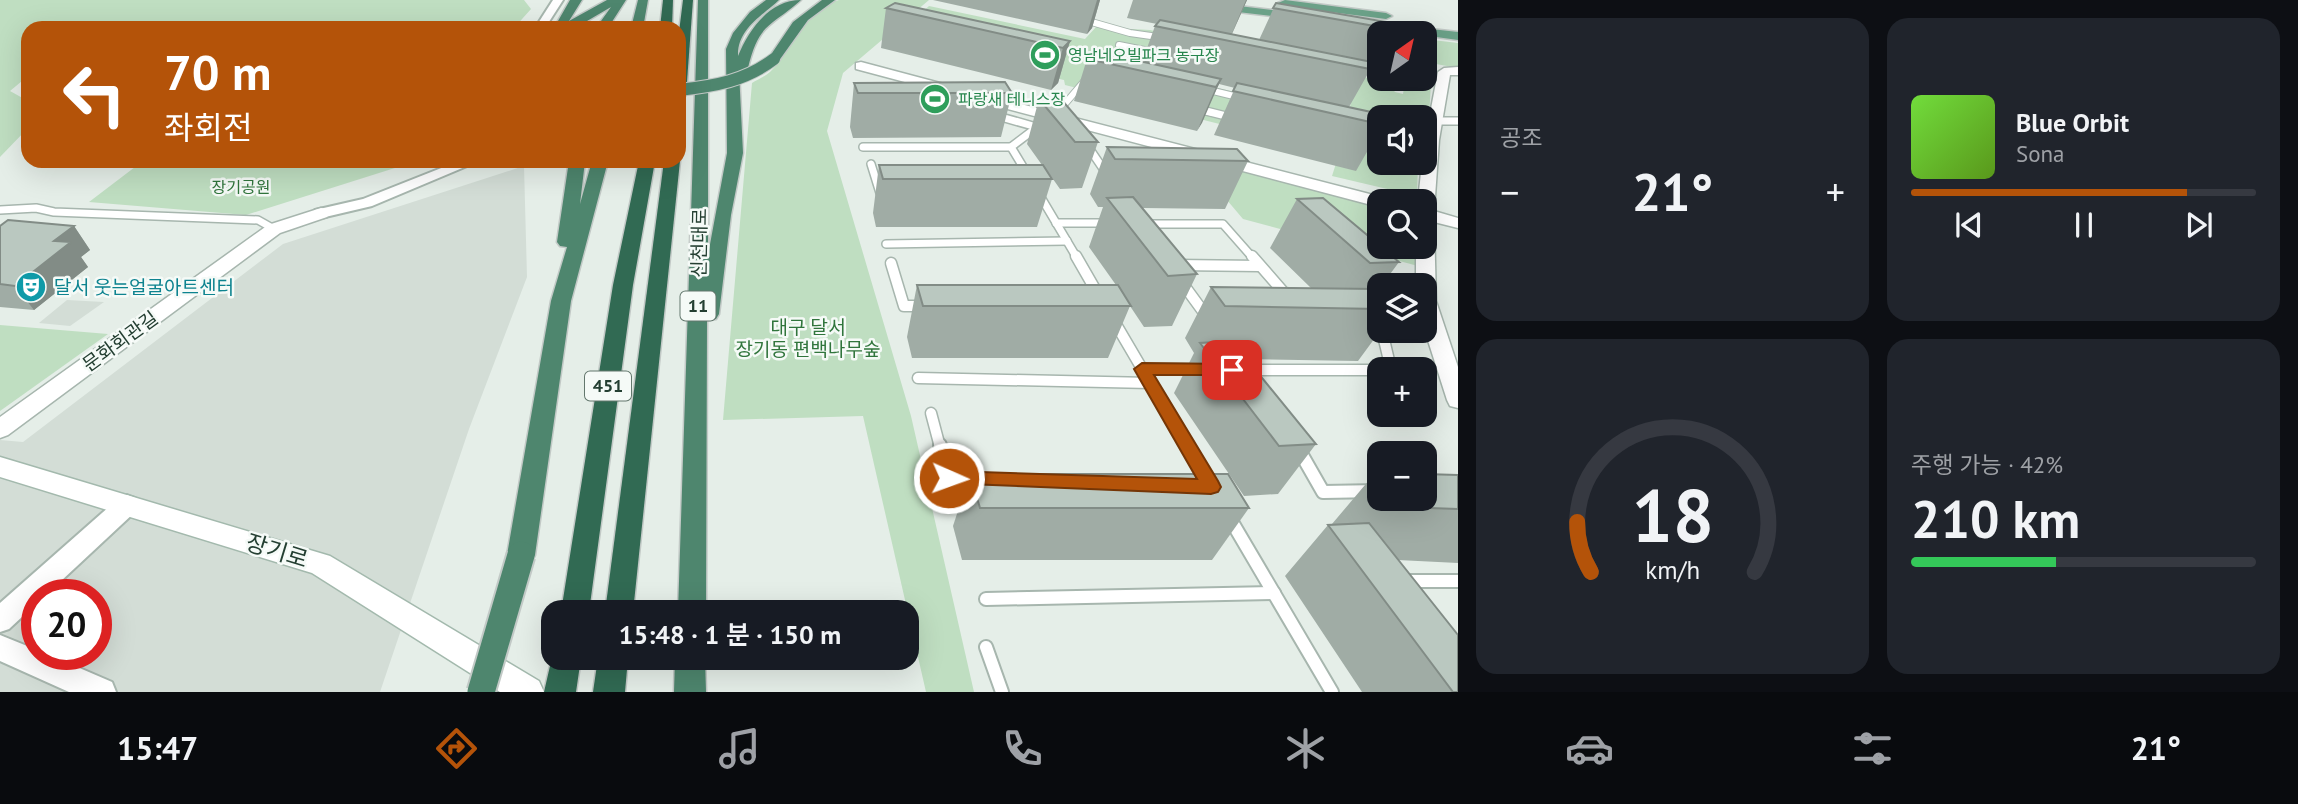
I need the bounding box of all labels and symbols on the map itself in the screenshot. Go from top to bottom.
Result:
north arrow [1367,21,1437,91]
sports icon: 영남네오빌파크 농구장 [1028,38,1062,72]
place label: 영남네오빌파크 농구장 [1068,45,1220,65]
sports icon: 파랑새 테니스장 [918,82,952,116]
place label: 파랑새 테니스장 [958,89,1066,109]
park label: 장기공원 [212,177,270,197]
street label: 신천대로 [686,208,712,278]
theatre icon: 달서 웃는얼굴아트센터 [14,270,48,304]
place label: 달서 웃는얼굴아트센터 [54,275,234,299]
road number: 11 [680,292,716,320]
street label: 문화회관길 [78,306,162,376]
park label: 대구 달서 장기동 편백나무숲 [736,315,880,361]
pin [1202,340,1262,400]
road number: 451 [585,372,631,400]
position arrow [912,441,986,515]
street label: 장기로 [243,527,312,574]
speed limit sign: 20 [21,579,112,670]

